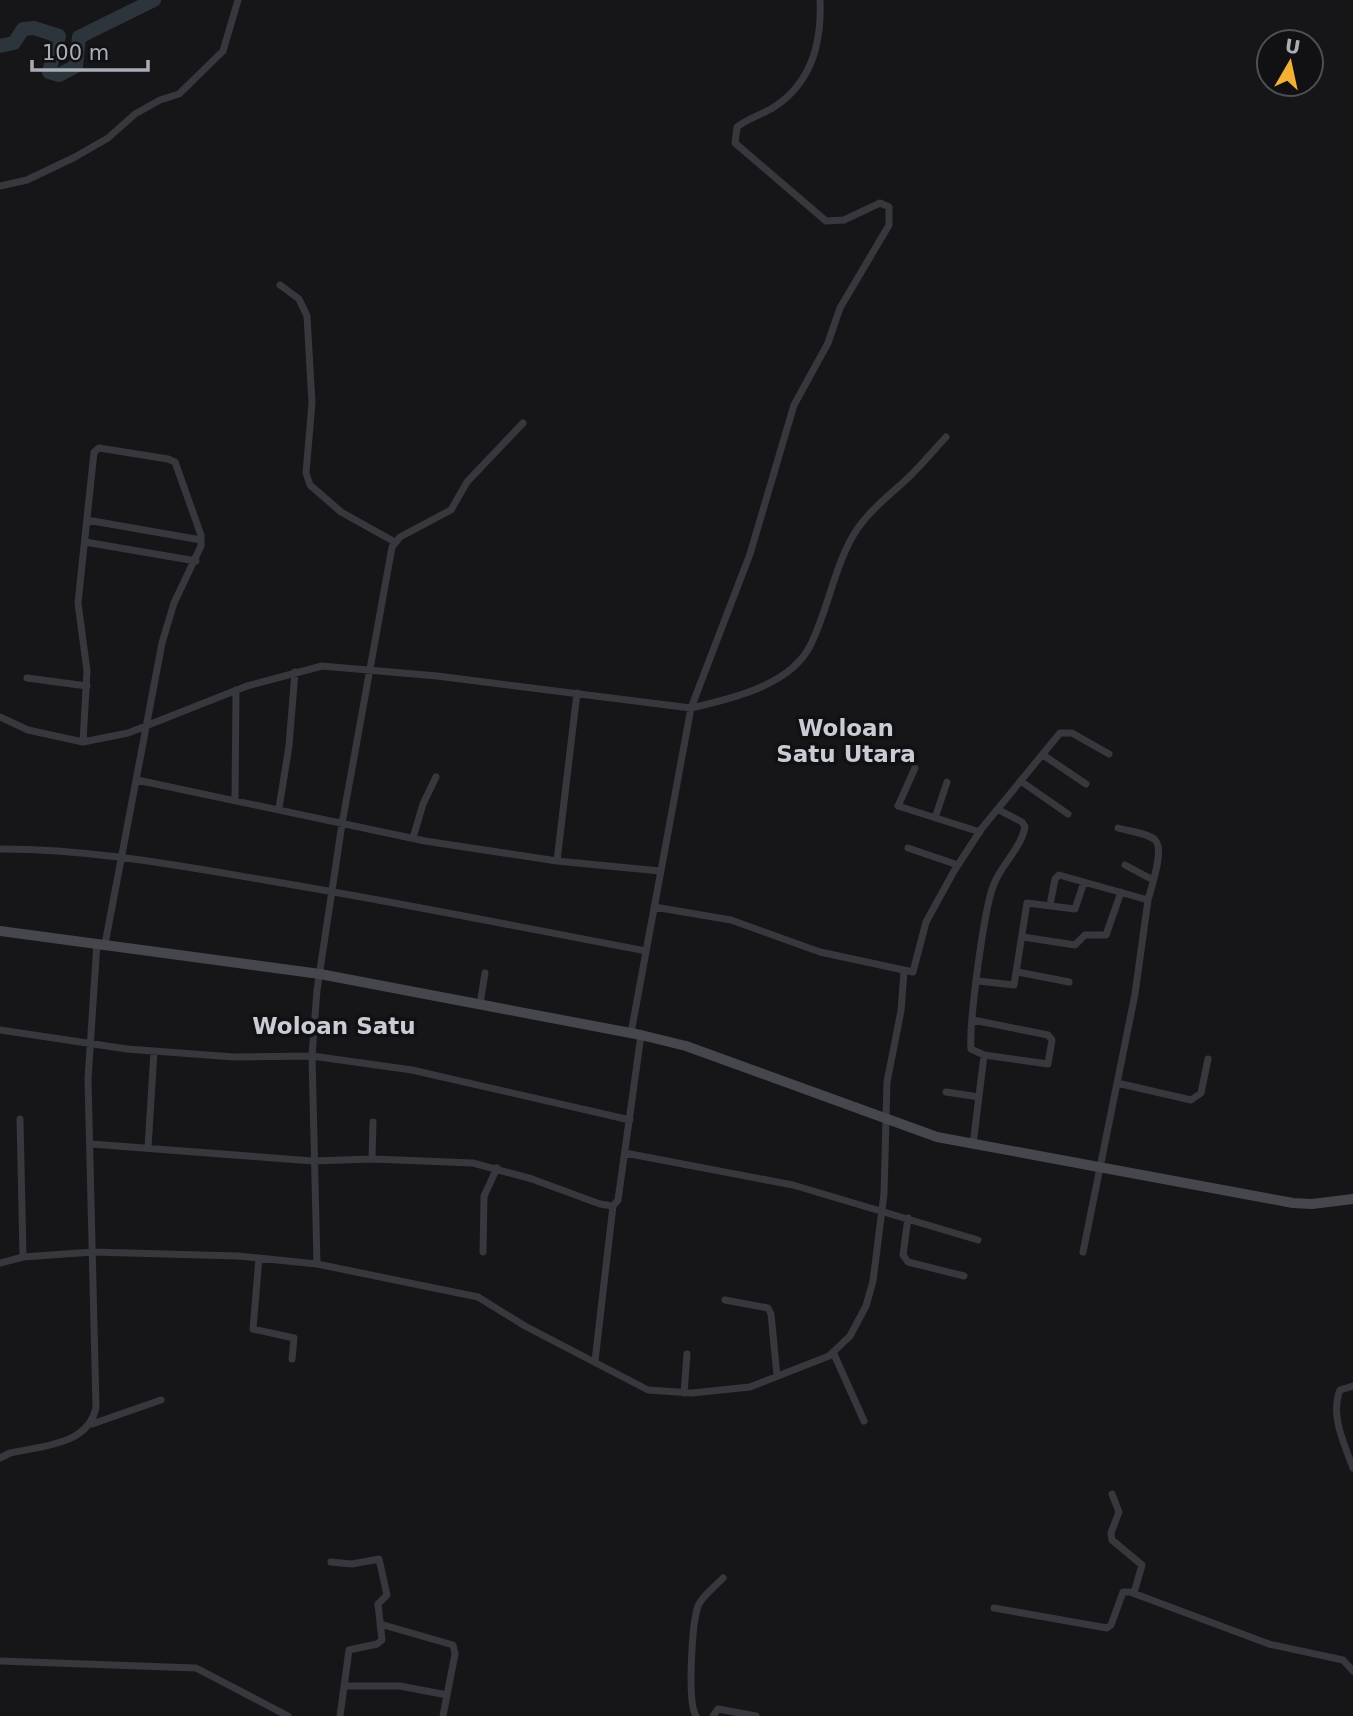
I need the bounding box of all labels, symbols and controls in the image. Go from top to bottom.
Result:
scale bar [32,28,147,72]
north arrow [1255,28,1325,98]
text: U [1283,34,1302,58]
text: 100 m [42,41,109,65]
district label: Woloan Satu Utara [776,715,916,767]
district label: Woloan Satu [252,1013,416,1039]

